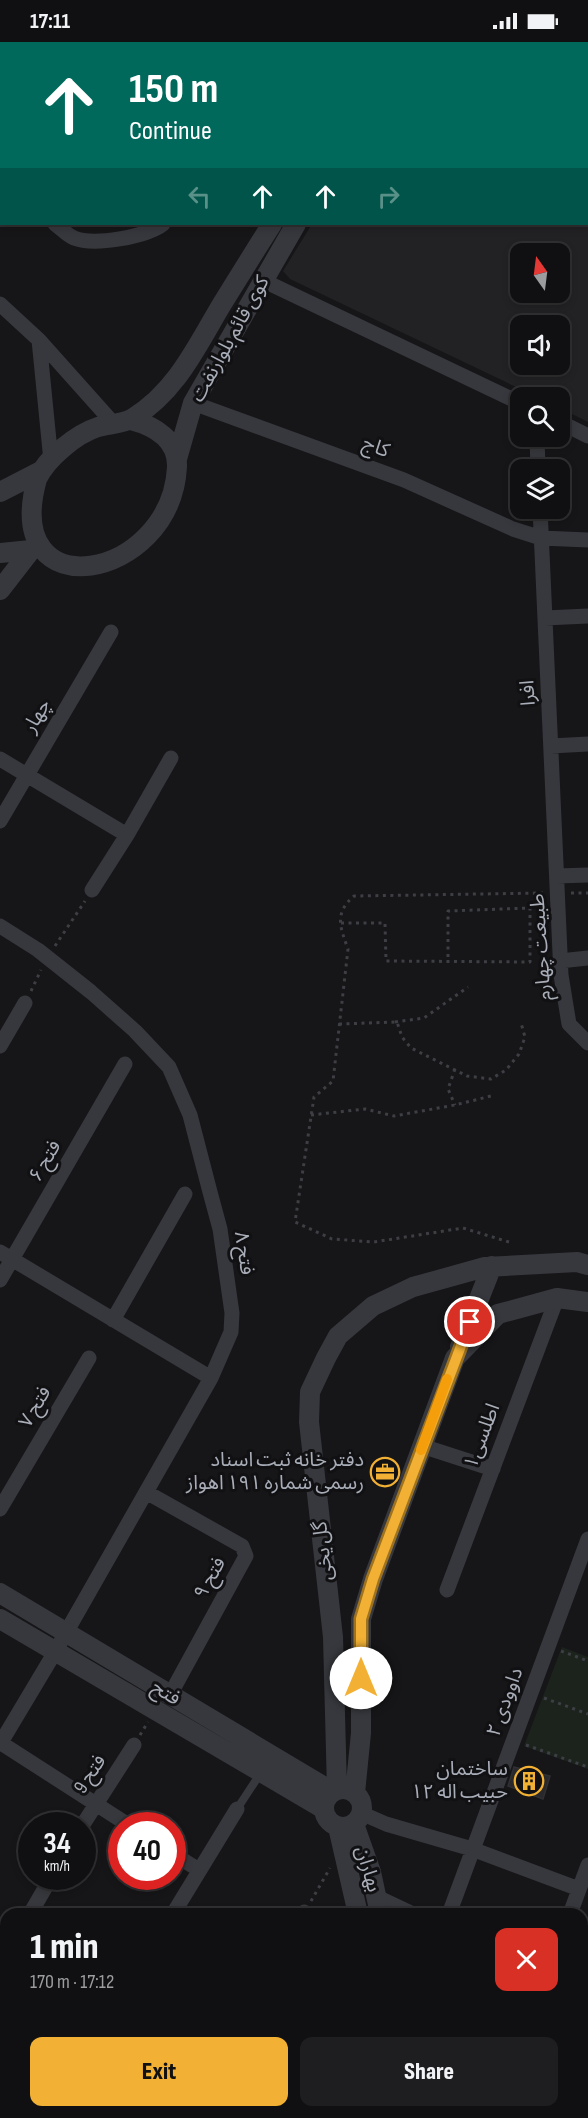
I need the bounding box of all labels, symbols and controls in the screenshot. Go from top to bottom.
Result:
text: 17:11 [30,8,70,35]
text: 150 m [129,64,218,115]
icon: ahead [30,66,108,144]
text: Continue [129,115,212,147]
icon: left [183,180,216,213]
icon: ahead [246,180,279,213]
icon: ahead [309,180,342,213]
icon: right [372,180,405,213]
north arrow [510,243,570,303]
map controls [510,243,570,519]
street label: کوی قائم بلوارنفت [186,271,277,407]
button: sound [510,315,570,375]
button: search [510,387,570,447]
street label: کاج [359,431,393,465]
button: layers [510,459,570,519]
street label: افرا [515,679,541,707]
street label: چهار [17,695,56,738]
street label: طبیعت چهارم [525,893,559,1001]
street label: فتح ۶ [24,1136,68,1187]
street label: فتح ۸ [227,1229,259,1277]
pin [444,1296,495,1347]
icon: arrive [453,1305,486,1338]
street label: فتح ۷ [14,1382,58,1433]
street label: اطلسی۱ [459,1400,505,1472]
place label: دفتر خانه ثبت اسناد رسمی شماره ۱۹۱ اهواز [185,1448,364,1495]
office icon: دفتر خانه ثبت اسناد رسمی شماره ۱۹۱ اهواز [369,1456,401,1488]
street label: گل یخی [308,1519,338,1582]
street label: فتح ۹ [189,1553,233,1604]
position arrow [329,1646,393,1710]
street label: داوودی ۲ [481,1664,529,1740]
street label: فتح [146,1675,185,1713]
street label: فتح 9 [69,1750,113,1799]
place label: ساختمان حبیب اله ۱۲ [411,1757,508,1804]
building icon: ساختمان حبیب اله ۱۲ [513,1765,545,1797]
speed limit sign: 40 [108,1812,186,1890]
text: 34 [43,1826,71,1862]
street label: بهاران [350,1843,386,1895]
text: km/h [44,1857,70,1876]
text: 1 min [30,1926,98,1969]
button: close [495,1928,558,1991]
text: 170 m · 17:12 [30,1970,114,1994]
button: Exit [30,2037,288,2106]
button: Share [300,2037,558,2106]

